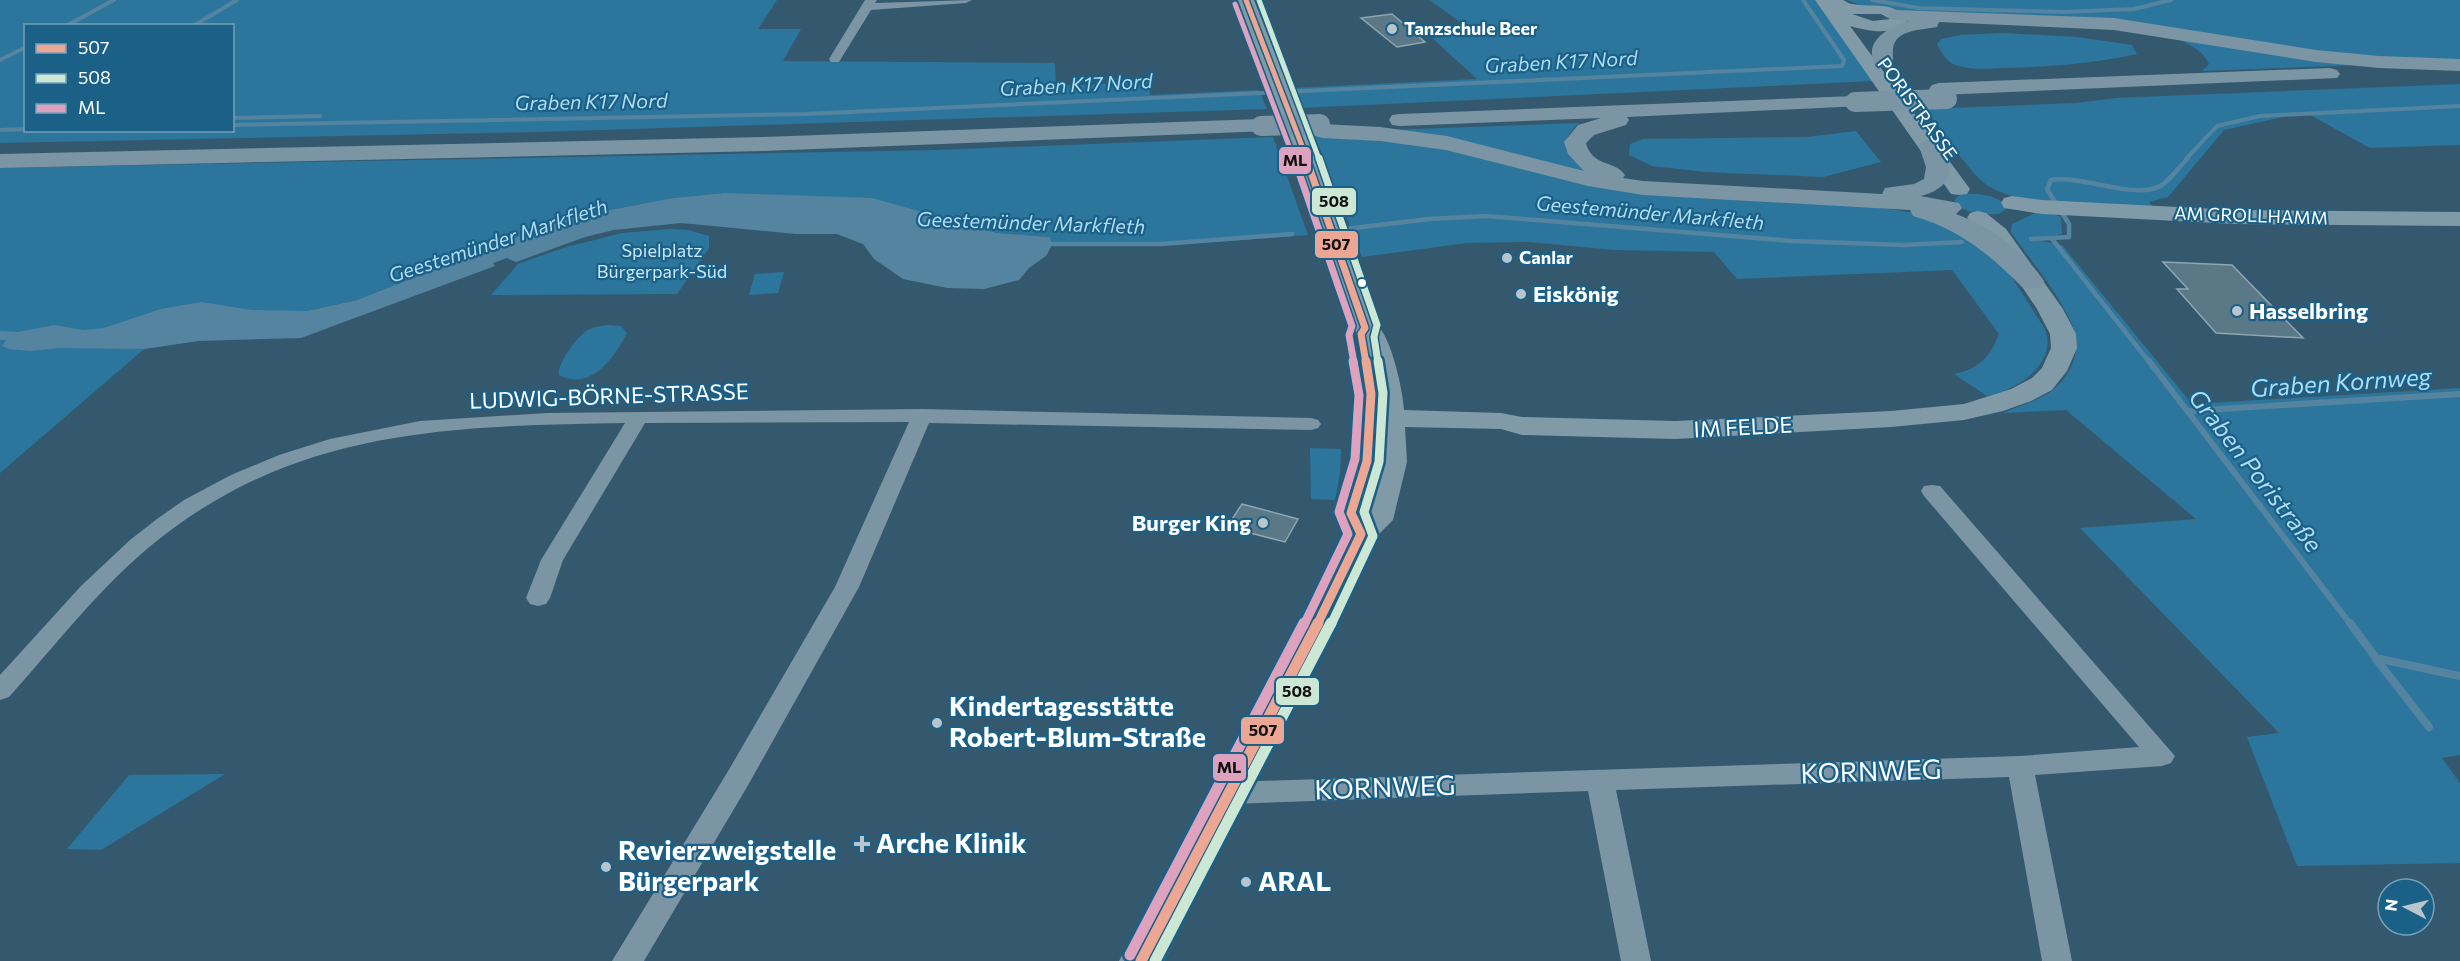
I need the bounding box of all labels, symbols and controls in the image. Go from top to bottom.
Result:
place label: Tanzschule Beer [1404,17,1538,39]
marker: Tanzschule Beer [1385,22,1399,36]
legend [24,24,234,132]
text: 507 [78,36,110,58]
water label: Graben K17 Nord [1484,45,1639,77]
street label: PORISTRASSE [1873,53,1962,164]
text: 508 [78,66,111,88]
water label: Graben K17 Nord [999,68,1154,100]
water label: Graben K17 Nord [514,88,669,114]
text: ML [78,96,106,118]
line badge: ML [1278,146,1312,175]
text: ML [1283,150,1307,169]
line badge: 508 [1311,187,1357,216]
water label: Geestemünder Markfleth [1535,190,1765,234]
text: 508 [1319,191,1349,210]
water label: Geestemünder Markfleth [385,193,610,287]
street label: AM GROLLHAMM [2174,201,2328,229]
water label: Geestemünder Markfleth [916,206,1146,238]
line badge: 507 [1314,230,1359,259]
text: 507 [1322,234,1351,253]
park label: Spielplatz Bürgerpark-Süd [597,239,727,282]
place label: Canlar [1519,246,1574,268]
marker: Canlar [1500,251,1514,265]
unlabelled marker [1356,277,1368,289]
place label: Eiskönig [1533,280,1619,307]
marker: Eiskönig [1514,287,1528,301]
place label: Hasselbring [2249,297,2368,324]
marker: Hasselbring [2230,304,2244,318]
water label: Graben Kornweg [2249,361,2433,402]
street label: LUDWIG-BÖRNE-STRASSE [469,377,749,414]
water label: Graben Poristraße [2183,383,2329,558]
street label: IM FELDE [1693,410,1793,443]
place label: Burger King [1132,509,1251,536]
marker: Burger King [1256,516,1270,530]
line badge: 508 [1275,677,1320,706]
text: 508 [1282,681,1312,700]
place label: Kindertagesstätte Robert-Blum-Straße [949,689,1206,753]
marker: Kindertagesstätte Robert-Blum-Straße [930,716,944,730]
line badge: 507 [1240,716,1285,745]
text: 507 [1249,720,1278,739]
street label: KORNWEG [1800,752,1942,789]
line badge: ML [1212,753,1247,782]
text: ML [1217,757,1241,776]
street label: KORNWEG [1314,768,1456,805]
place label: Arche Klinik [876,826,1027,859]
place label: Revierzweigstelle Bürgerpark [618,833,836,897]
marker: Arche Klinik [853,835,871,853]
marker: Revierzweigstelle Bürgerpark [599,860,613,874]
place label: ARAL [1258,864,1331,897]
marker: ARAL [1239,875,1253,889]
north arrow [2376,877,2436,937]
text: N [2380,898,2401,912]

